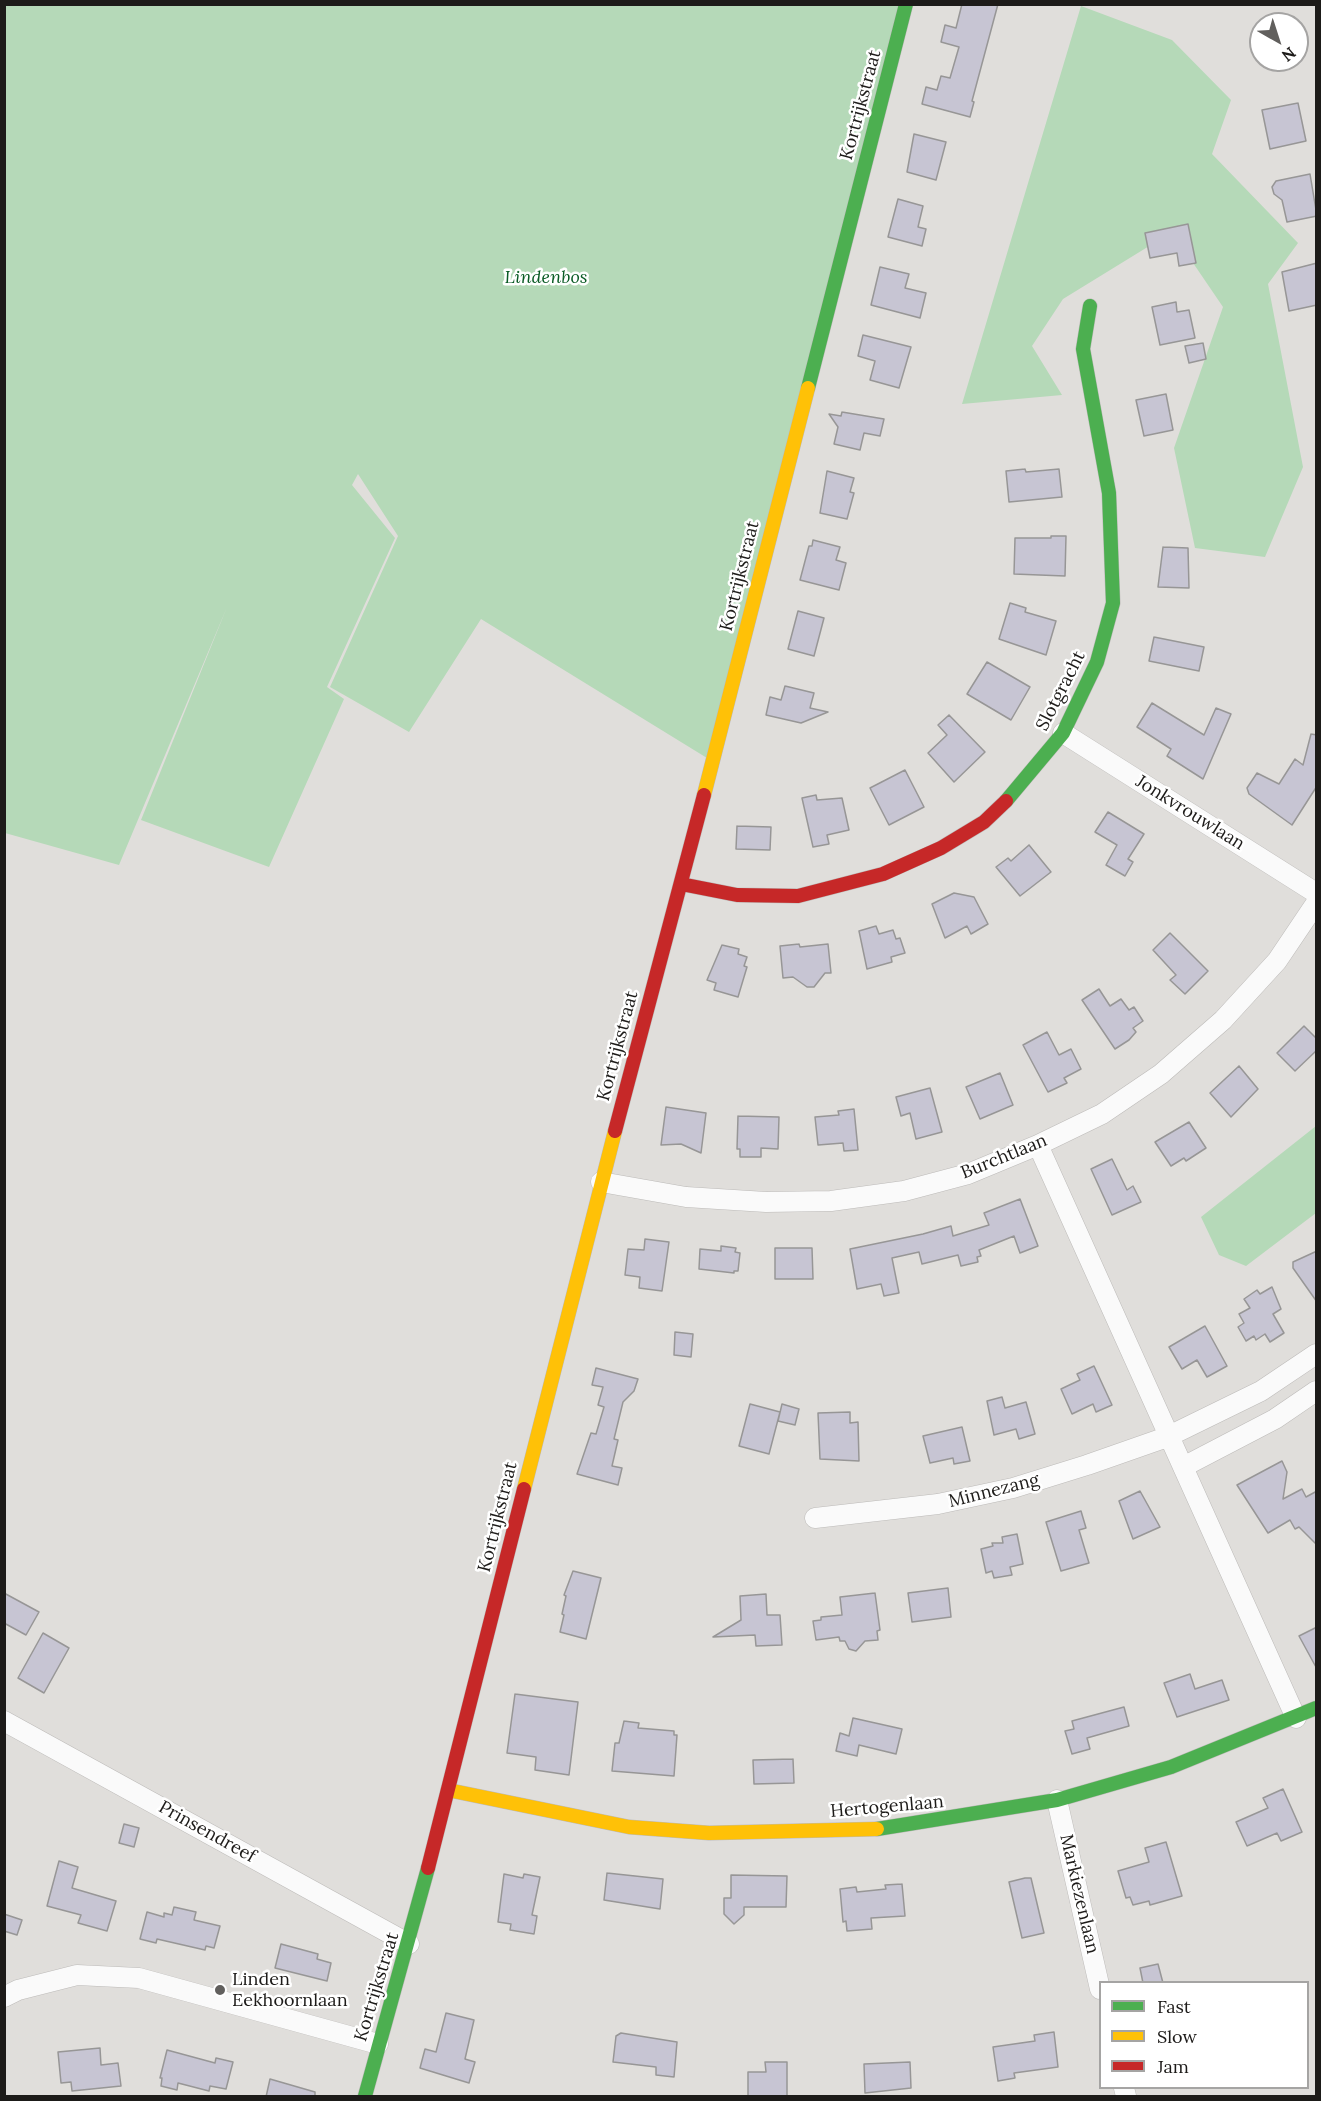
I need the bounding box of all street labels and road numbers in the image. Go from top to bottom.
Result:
street label: Kortrijkstraat [836,48,886,162]
street label: Kortrijkstraat [716,519,764,633]
street label: Slotgracht [1032,647,1090,735]
street label: Jonkvrouwlaan [1131,771,1249,855]
street label: Kortrijkstraat [593,989,643,1103]
street label: Burchtlaan [958,1130,1050,1184]
street label: Kortrijkstraat [474,1460,522,1574]
street label: Minnezang [946,1469,1042,1513]
street label: Hertogenlaan [829,1791,945,1823]
street label: Prinsendreef [155,1796,259,1868]
street label: Markiezenlaan [1055,1832,1103,1956]
street label: Kortrijkstraat [350,1930,404,2044]

